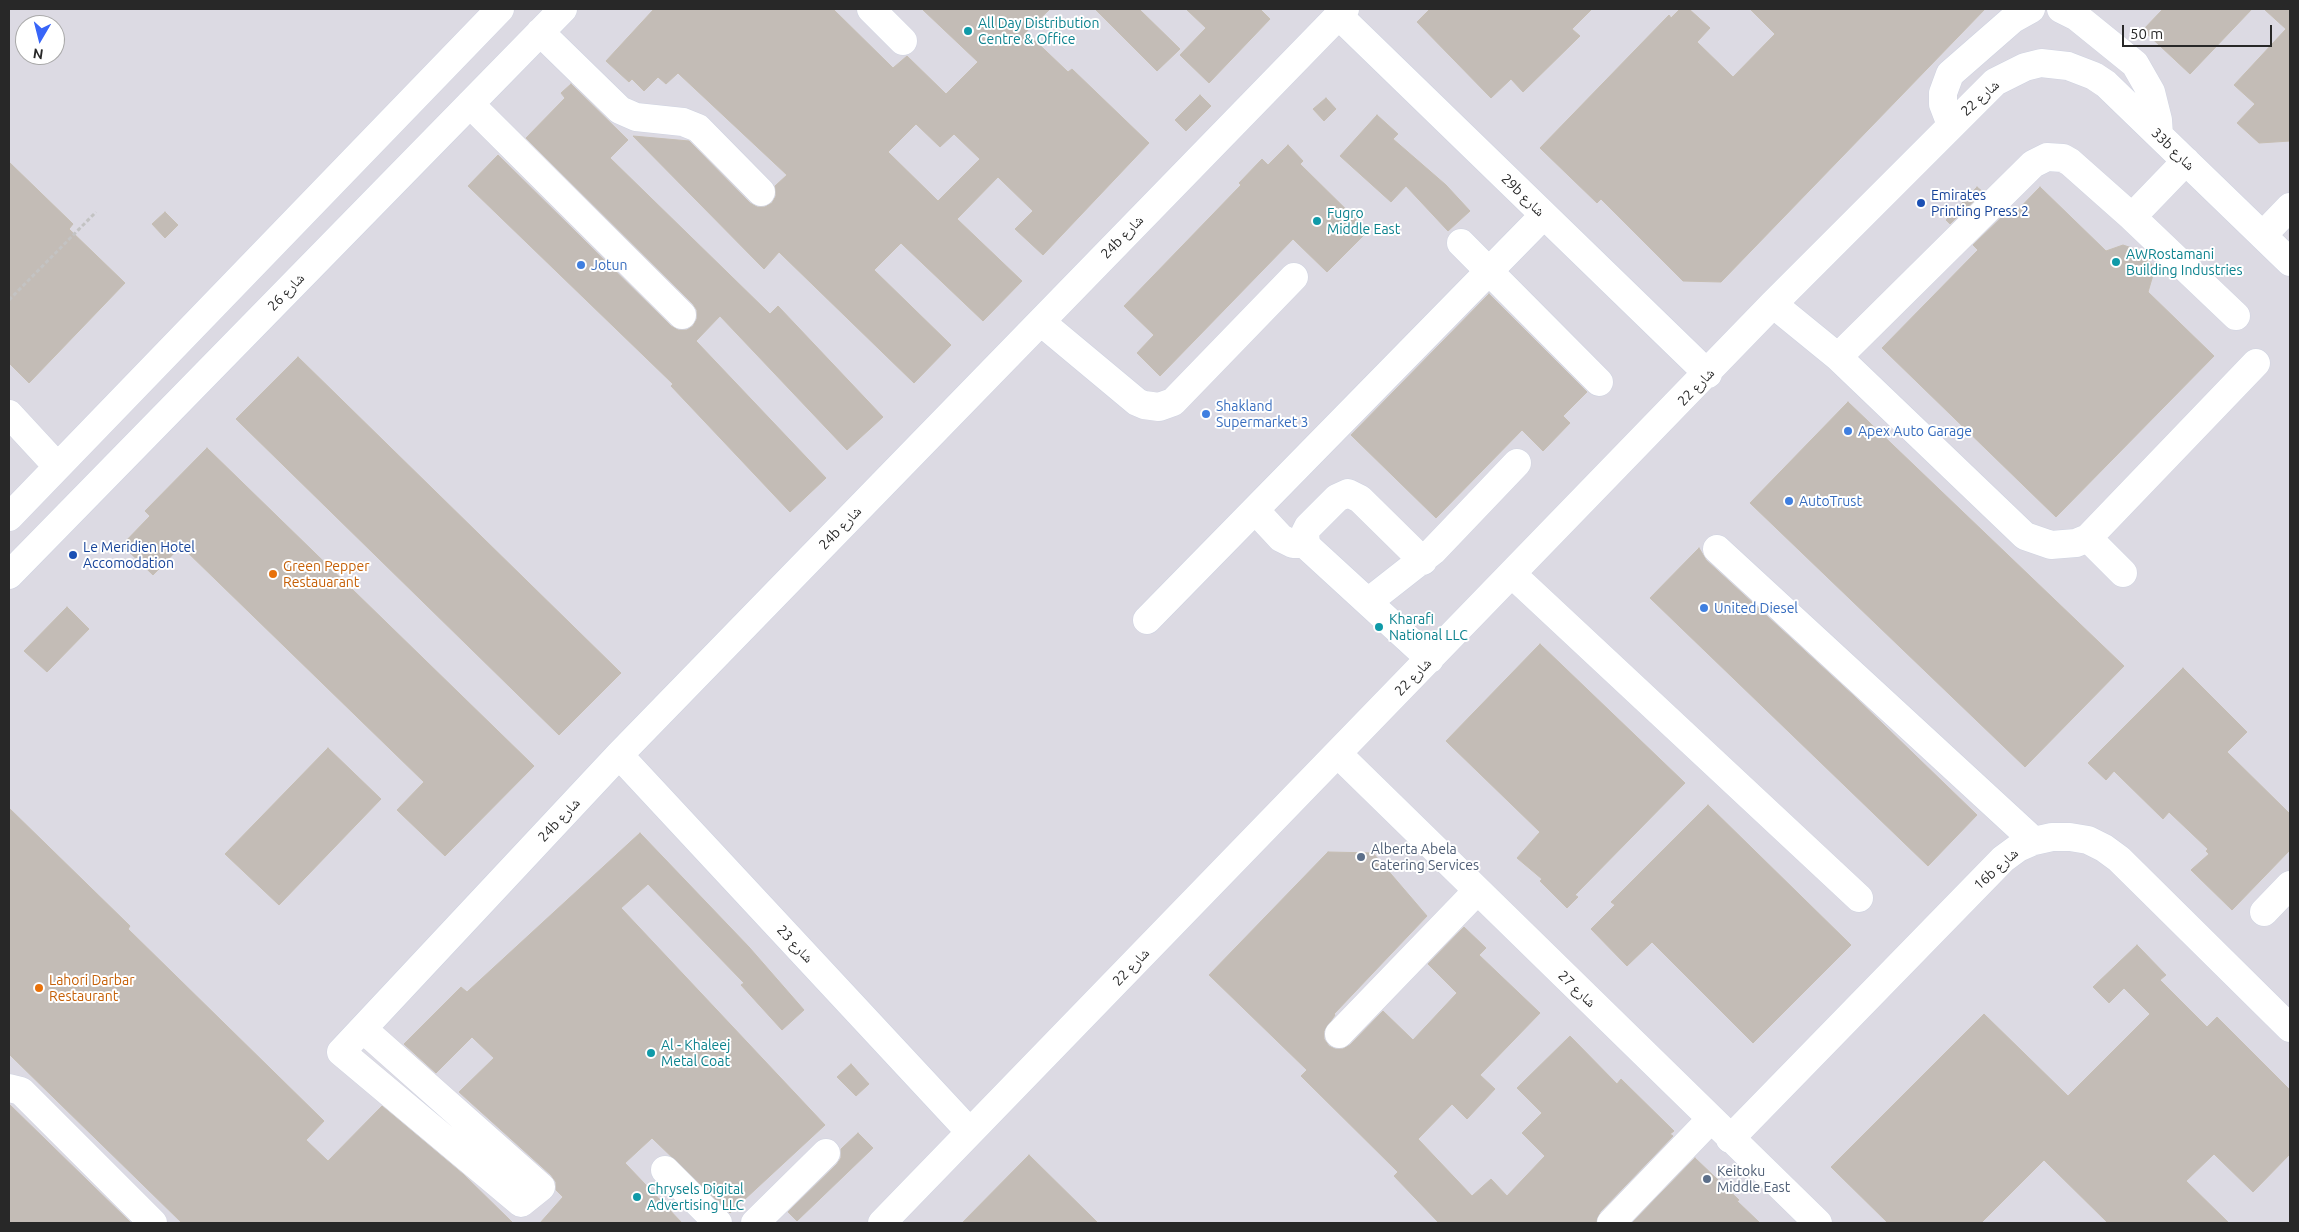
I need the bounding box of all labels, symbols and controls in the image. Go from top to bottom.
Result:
north arrow [15,15,65,65]
place label: All Day Distribution Centre & Office [978,15,1100,48]
scale bar [2124,15,2274,47]
marker: All Day Distribution Centre & Office [962,25,974,37]
text: 50 m [2130,25,2163,42]
text: N [32,45,44,63]
street label: شارع 22 [1957,76,2003,120]
street label: 33b شارع [2148,124,2198,174]
street label: 29b شارع [1498,170,1548,220]
place label: Emirates Printing Press 2 [1931,187,2029,220]
marker: Emirates Printing Press 2 [1915,197,1927,209]
place label: Fugro Middle East [1327,205,1400,238]
street label: 24b شارع [1097,212,1147,262]
marker: Fugro Middle East [1311,215,1323,227]
place label: AWRostamani Building Industries [2126,246,2243,278]
marker: AWRostamani Building Industries [2110,256,2122,268]
place label: Jotun [591,257,628,273]
marker: Jotun [575,259,587,271]
street label: شارع 26 [264,270,308,314]
street label: شارع 22 [1674,365,1718,409]
place label: Shakland Supermarket 3 [1216,398,1308,431]
marker: Shakland Supermarket 3 [1200,408,1212,420]
place label: Apex Auto Garage [1858,423,1972,439]
marker: Apex Auto Garage [1842,425,1854,437]
place label: AutoTrust [1799,493,1862,509]
marker: AutoTrust [1783,495,1795,507]
street label: 24b شارع [815,503,865,553]
place label: Le Meridien Hotel Accomodation [83,539,195,572]
marker: Le Meridien Hotel Accomodation [67,549,79,561]
place label: Green Pepper Restauarant [283,558,369,590]
marker: Green Pepper Restauarant [267,568,279,580]
place label: United Diesel [1714,600,1798,616]
marker: United Diesel [1698,602,1710,614]
place label: Kharafi National LLC [1389,611,1468,644]
marker: Kharafi National LLC [1373,621,1385,633]
street label: شارع 22 [1391,655,1435,699]
street label: 24b شارع [535,795,583,845]
place label: Alberta Abela Catering Services [1371,841,1479,874]
street label: 16b شارع [1970,845,2022,893]
marker: Alberta Abela Catering Services [1355,851,1367,863]
street label: شارع 23 [773,922,817,966]
street label: شارع 22 [1109,945,1153,989]
street label: شارع 27 [1555,967,1599,1011]
place label: Lahori Darbar Restaurant [49,972,135,1004]
marker: Lahori Darbar Restaurant [33,982,45,994]
place label: Al - Khaleej Metal Coat [661,1037,730,1070]
marker: Al - Khaleej Metal Coat [645,1047,657,1059]
place label: Keitoku Middle East [1717,1163,1790,1196]
marker: Keitoku Middle East [1701,1173,1713,1185]
place label: Chrysels Digital Advertising LLC [647,1181,744,1214]
marker: Chrysels Digital Advertising LLC [631,1191,643,1203]

